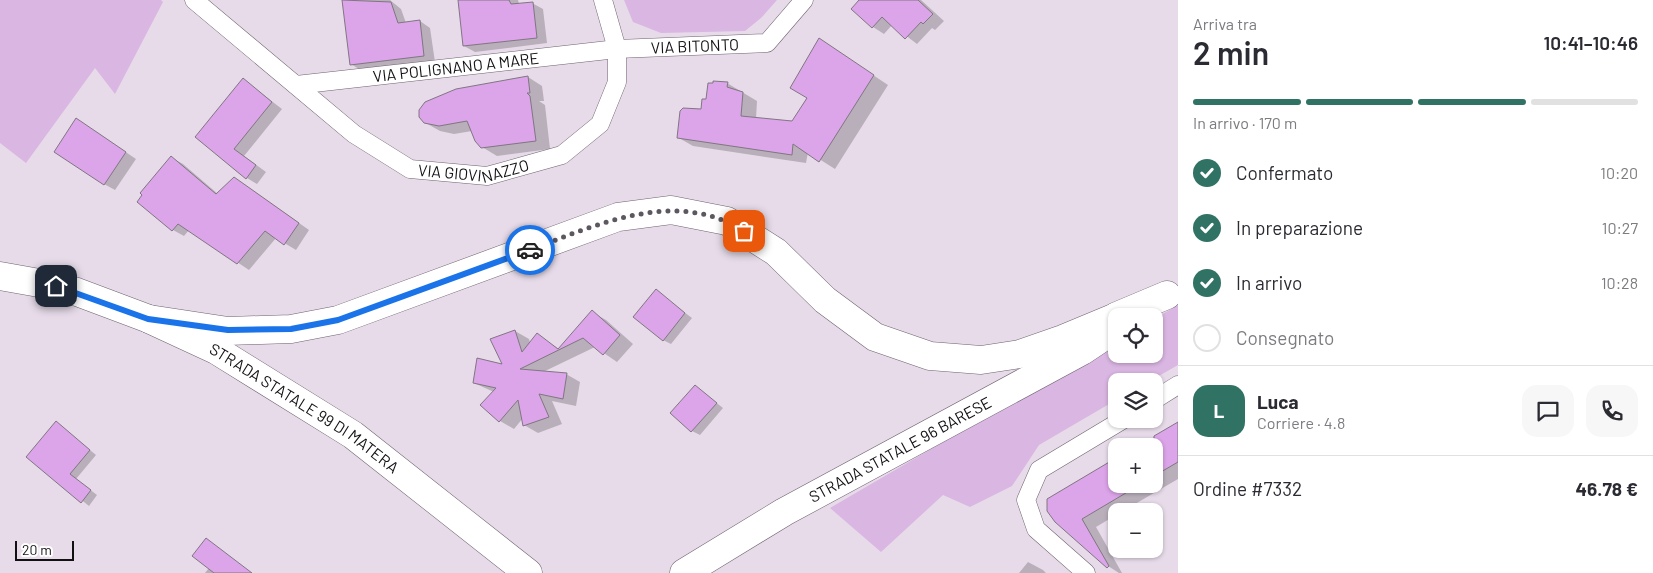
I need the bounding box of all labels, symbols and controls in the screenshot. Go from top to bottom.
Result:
text: Arriva tra [1193,14,1257,33]
text: 10:41–10:46 [1543,31,1638,54]
text: 2 min [1193,33,1269,71]
street label: VIA BITONTO [650,34,739,57]
street label: VIA POLIGNANO A MARE [372,48,540,85]
text: In arrivo · 170 m [1193,113,1297,132]
street label: VIA GIOVINAZZO [417,155,531,186]
icon: check [1193,159,1221,187]
text: Confermato [1236,161,1333,184]
text: 10:20 [1600,163,1638,182]
pin [723,210,765,252]
icon: check [1193,214,1221,242]
text: In preparazione [1236,216,1363,239]
icon: bag [730,217,758,245]
text: 10:27 [1602,218,1638,237]
courier [505,225,555,275]
icon: car [516,236,544,264]
pin [35,265,77,307]
icon: check [1193,269,1221,297]
text: In arrivo [1236,271,1302,294]
icon: home [42,272,70,300]
text: 10:28 [1601,273,1638,292]
map controls [1108,308,1163,558]
button: locate [1108,308,1163,363]
text: Consegnato [1236,326,1334,349]
street label: STRADA STATALE 99 DI MATERA [207,338,403,477]
button: layers [1108,373,1163,428]
button: chat [1522,385,1574,437]
button: phone [1586,385,1638,437]
text: Luca [1257,390,1298,413]
street label: STRADA STATALE 96 BARESE [805,392,994,506]
text: L [1214,399,1224,422]
text: Corriere · 4.8 [1257,413,1345,432]
button: + [1108,438,1163,493]
text: Ordine #7332 [1193,477,1302,500]
text: 46.78 € [1576,477,1638,500]
button: − [1108,503,1163,558]
scale bar [15,538,74,561]
text: 20 m [22,541,52,558]

